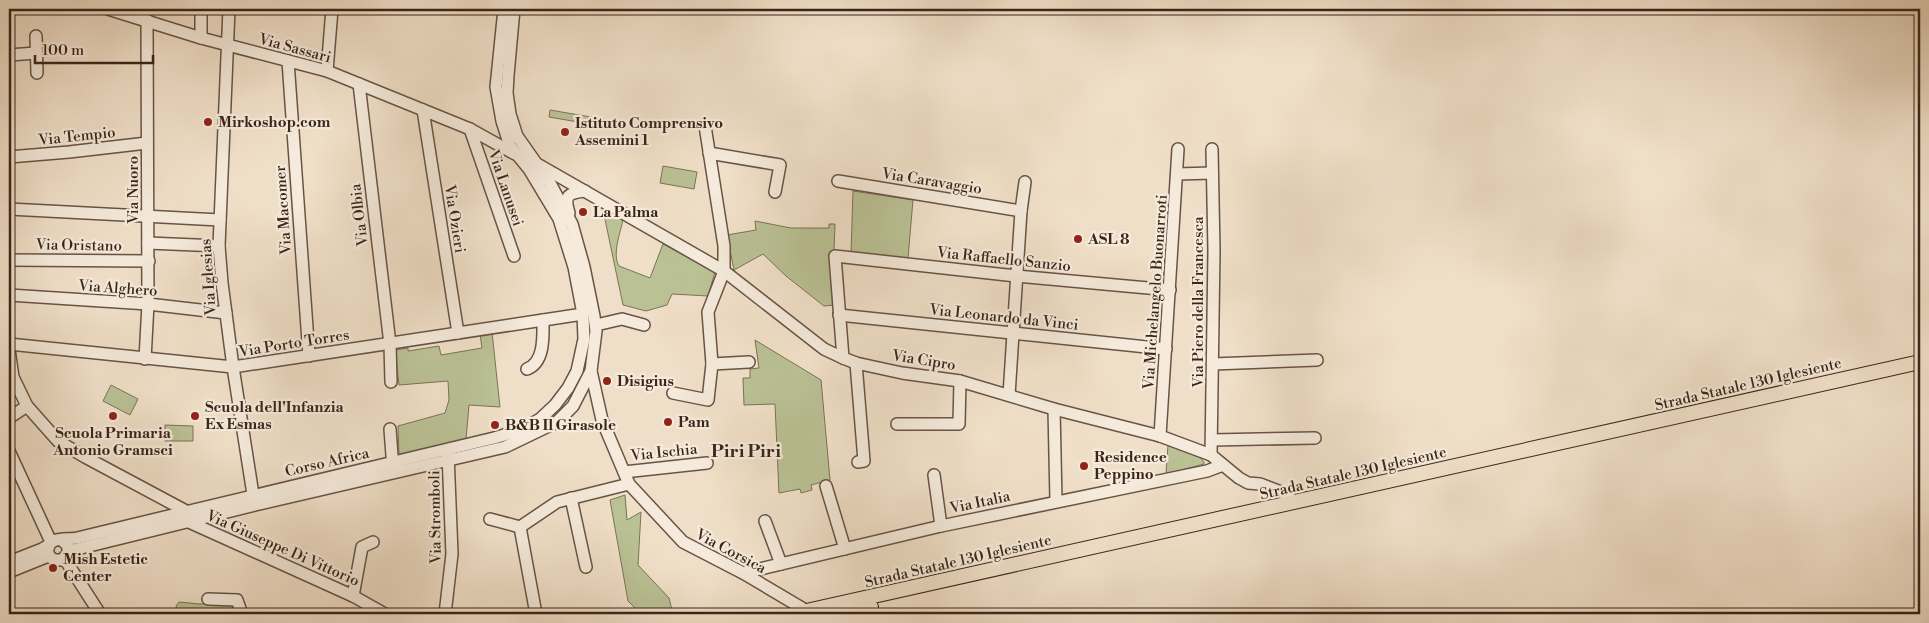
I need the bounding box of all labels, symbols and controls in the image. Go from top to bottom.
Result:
street label: Via Sassari [256,29,333,67]
scale bar [35,32,152,64]
text: 100 m [42,41,84,60]
place label: Mirkoshop.com [218,113,331,132]
place label: Istituto Comprensivo Assemini 1 [574,114,723,150]
marker: Mirkoshop.com [202,116,214,128]
street label: Via Tempio [37,123,117,150]
marker: Istituto Comprensivo Assemini 1 [559,126,571,138]
street label: Via Lanusei [483,146,527,229]
street label: Via Nuoro [124,156,143,225]
street label: Via Macomer [271,164,296,256]
street label: Via Caravaggio [879,164,983,199]
street label: Via Olbia [346,182,373,248]
street label: Via Ozieri [440,183,469,255]
street label: Via Michelangelo Buonarroti [1139,194,1172,391]
place label: La Palma [593,203,659,222]
marker: La Palma [577,206,589,218]
street label: Via Piero della Francesca [1189,216,1208,389]
place label: ASL 8 [1087,230,1130,249]
marker: ASL 8 [1072,233,1084,245]
street label: Via Oristano [35,235,122,256]
street label: Via Iglesias [196,238,221,317]
street label: Via Raffaello Sanzio [935,243,1072,276]
street label: Via Alghero [77,276,158,301]
street label: Via Leonardo da Vinci [927,300,1080,335]
street label: Via Porto Torres [236,325,351,362]
street label: Via Cipro [890,346,957,375]
street label: Strada Statale 130 Iglesiente [1653,354,1843,415]
place label: Disigius [617,372,674,391]
marker: Disigius [601,375,613,387]
place label: Scuola dell'Infanzia Ex Esmas [205,398,344,434]
marker: Scuola Primaria Antonio Gramsci [107,410,119,422]
marker: Scuola dell'Infanzia Ex Esmas [189,410,201,422]
place label: Pam [678,413,710,432]
place label: B&B Il Girasole [505,416,616,435]
marker: Pam [662,416,674,428]
marker: B&B Il Girasole [489,419,501,431]
place label: Scuola Primaria Antonio Gramsci [52,424,173,460]
street label: Via Ischia [629,440,699,466]
district label: Piri Piri [711,440,781,463]
street label: Corso Africa [283,443,372,481]
street label: Strada Statale 130 Iglesiente [1258,443,1448,504]
place label: Residence Peppino [1094,448,1167,484]
marker: Residence Peppino [1078,460,1090,472]
street label: Via Stromboli [425,470,446,565]
street label: Via Italia [947,487,1012,518]
street label: Via Giuseppe Di Vittorio [202,506,362,591]
street label: Via Corsica [691,524,770,578]
street label: Strada Statale 130 Iglesiente [863,531,1053,592]
place label: Mish Estetic Center [63,550,148,586]
marker: Mish Estetic Center [47,562,59,574]

